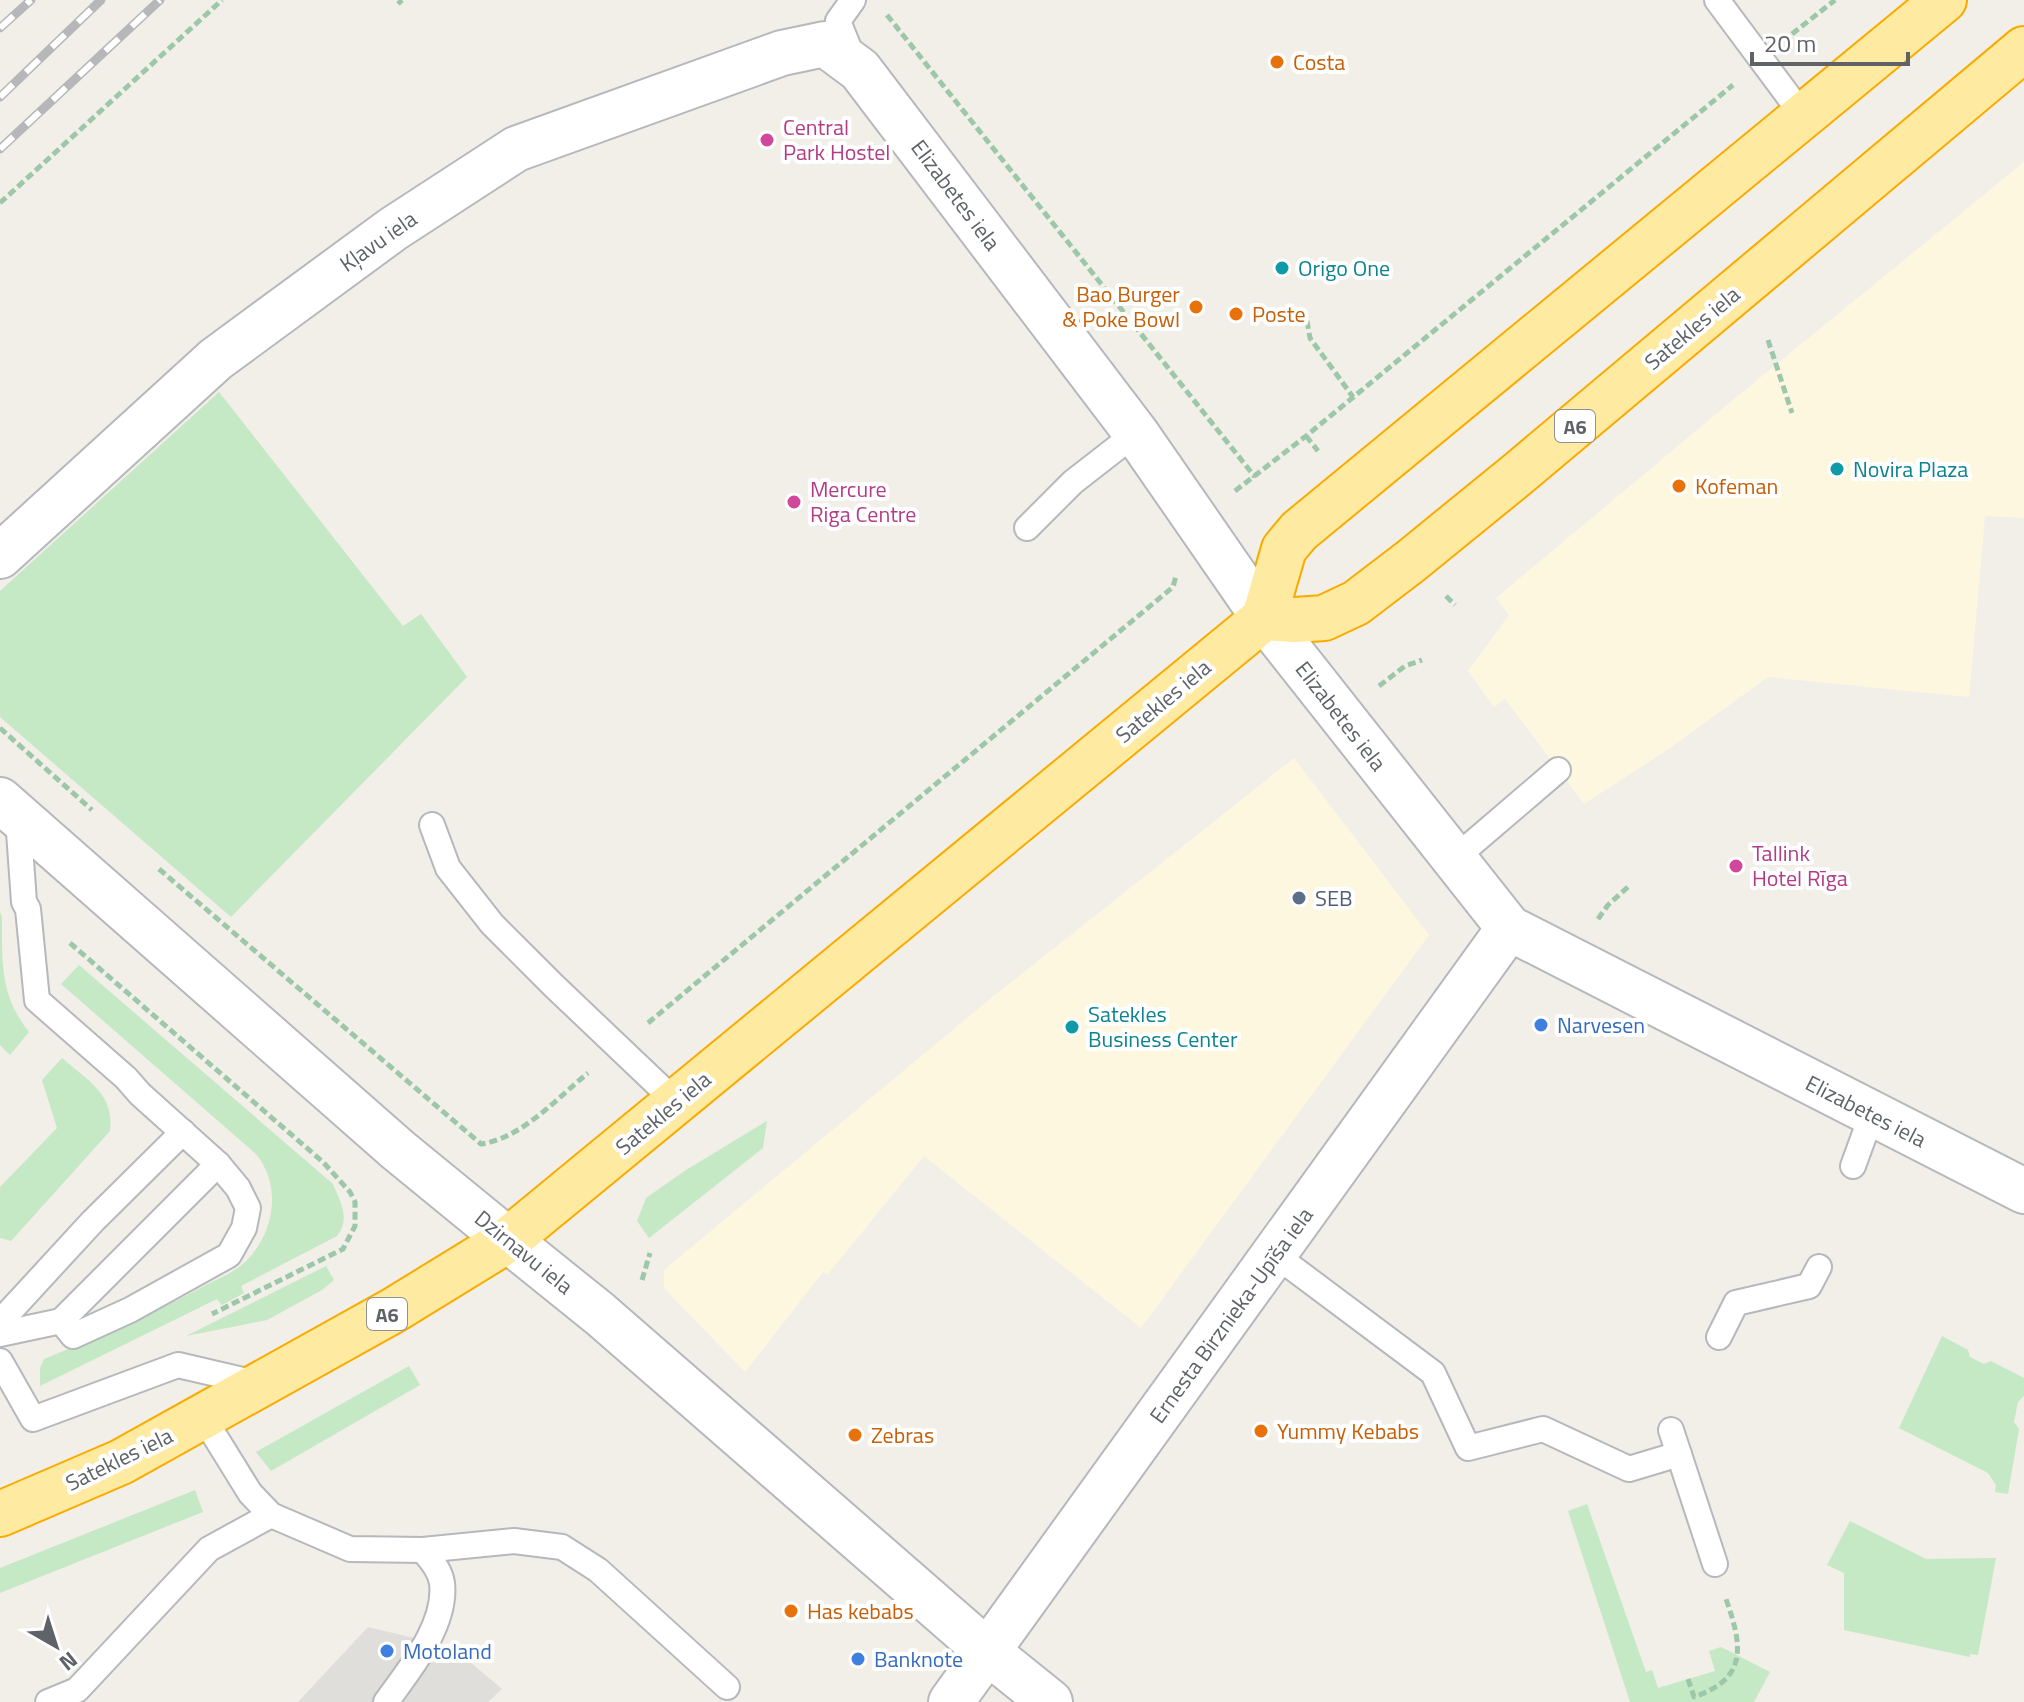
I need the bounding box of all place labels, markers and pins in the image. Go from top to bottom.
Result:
place label: Costa [1293,45,1345,79]
marker: Costa [1268,53,1286,71]
place label: Central Park Hostel [783,110,890,169]
marker: Central Park Hostel [758,131,776,149]
place label: Origo One [1298,251,1390,285]
marker: Origo One [1273,259,1291,277]
place label: Bao Burger & Poke Bowl [1062,277,1180,336]
place label: Poste [1252,297,1306,331]
marker: Bao Burger & Poke Bowl [1187,298,1205,316]
marker: Poste [1227,305,1245,323]
place label: Novira Plaza [1853,452,1968,486]
marker: Novira Plaza [1828,460,1846,478]
place label: Kofeman [1695,469,1778,503]
place label: Mercure Riga Centre [810,472,916,531]
marker: Kofeman [1670,477,1688,495]
marker: Mercure Riga Centre [785,493,803,511]
place label: Tallink Hotel Rīga [1752,836,1848,895]
marker: Tallink Hotel Rīga [1727,857,1745,875]
place label: SEB [1315,881,1353,915]
marker: SEB [1290,889,1308,907]
place label: Satekles Business Center [1088,997,1238,1056]
place label: Narvesen [1557,1008,1645,1042]
marker: Narvesen [1532,1016,1550,1034]
marker: Satekles Business Center [1063,1018,1081,1036]
place label: Yummy Kebabs [1277,1414,1419,1448]
place label: Zebras [871,1418,934,1452]
marker: Yummy Kebabs [1252,1422,1270,1440]
marker: Zebras [846,1426,864,1444]
place label: Has kebabs [807,1594,914,1628]
marker: Has kebabs [782,1602,800,1620]
place label: Motoland [403,1634,492,1668]
marker: Motoland [378,1642,396,1660]
place label: Banknote [874,1642,963,1676]
marker: Banknote [849,1650,867,1668]

